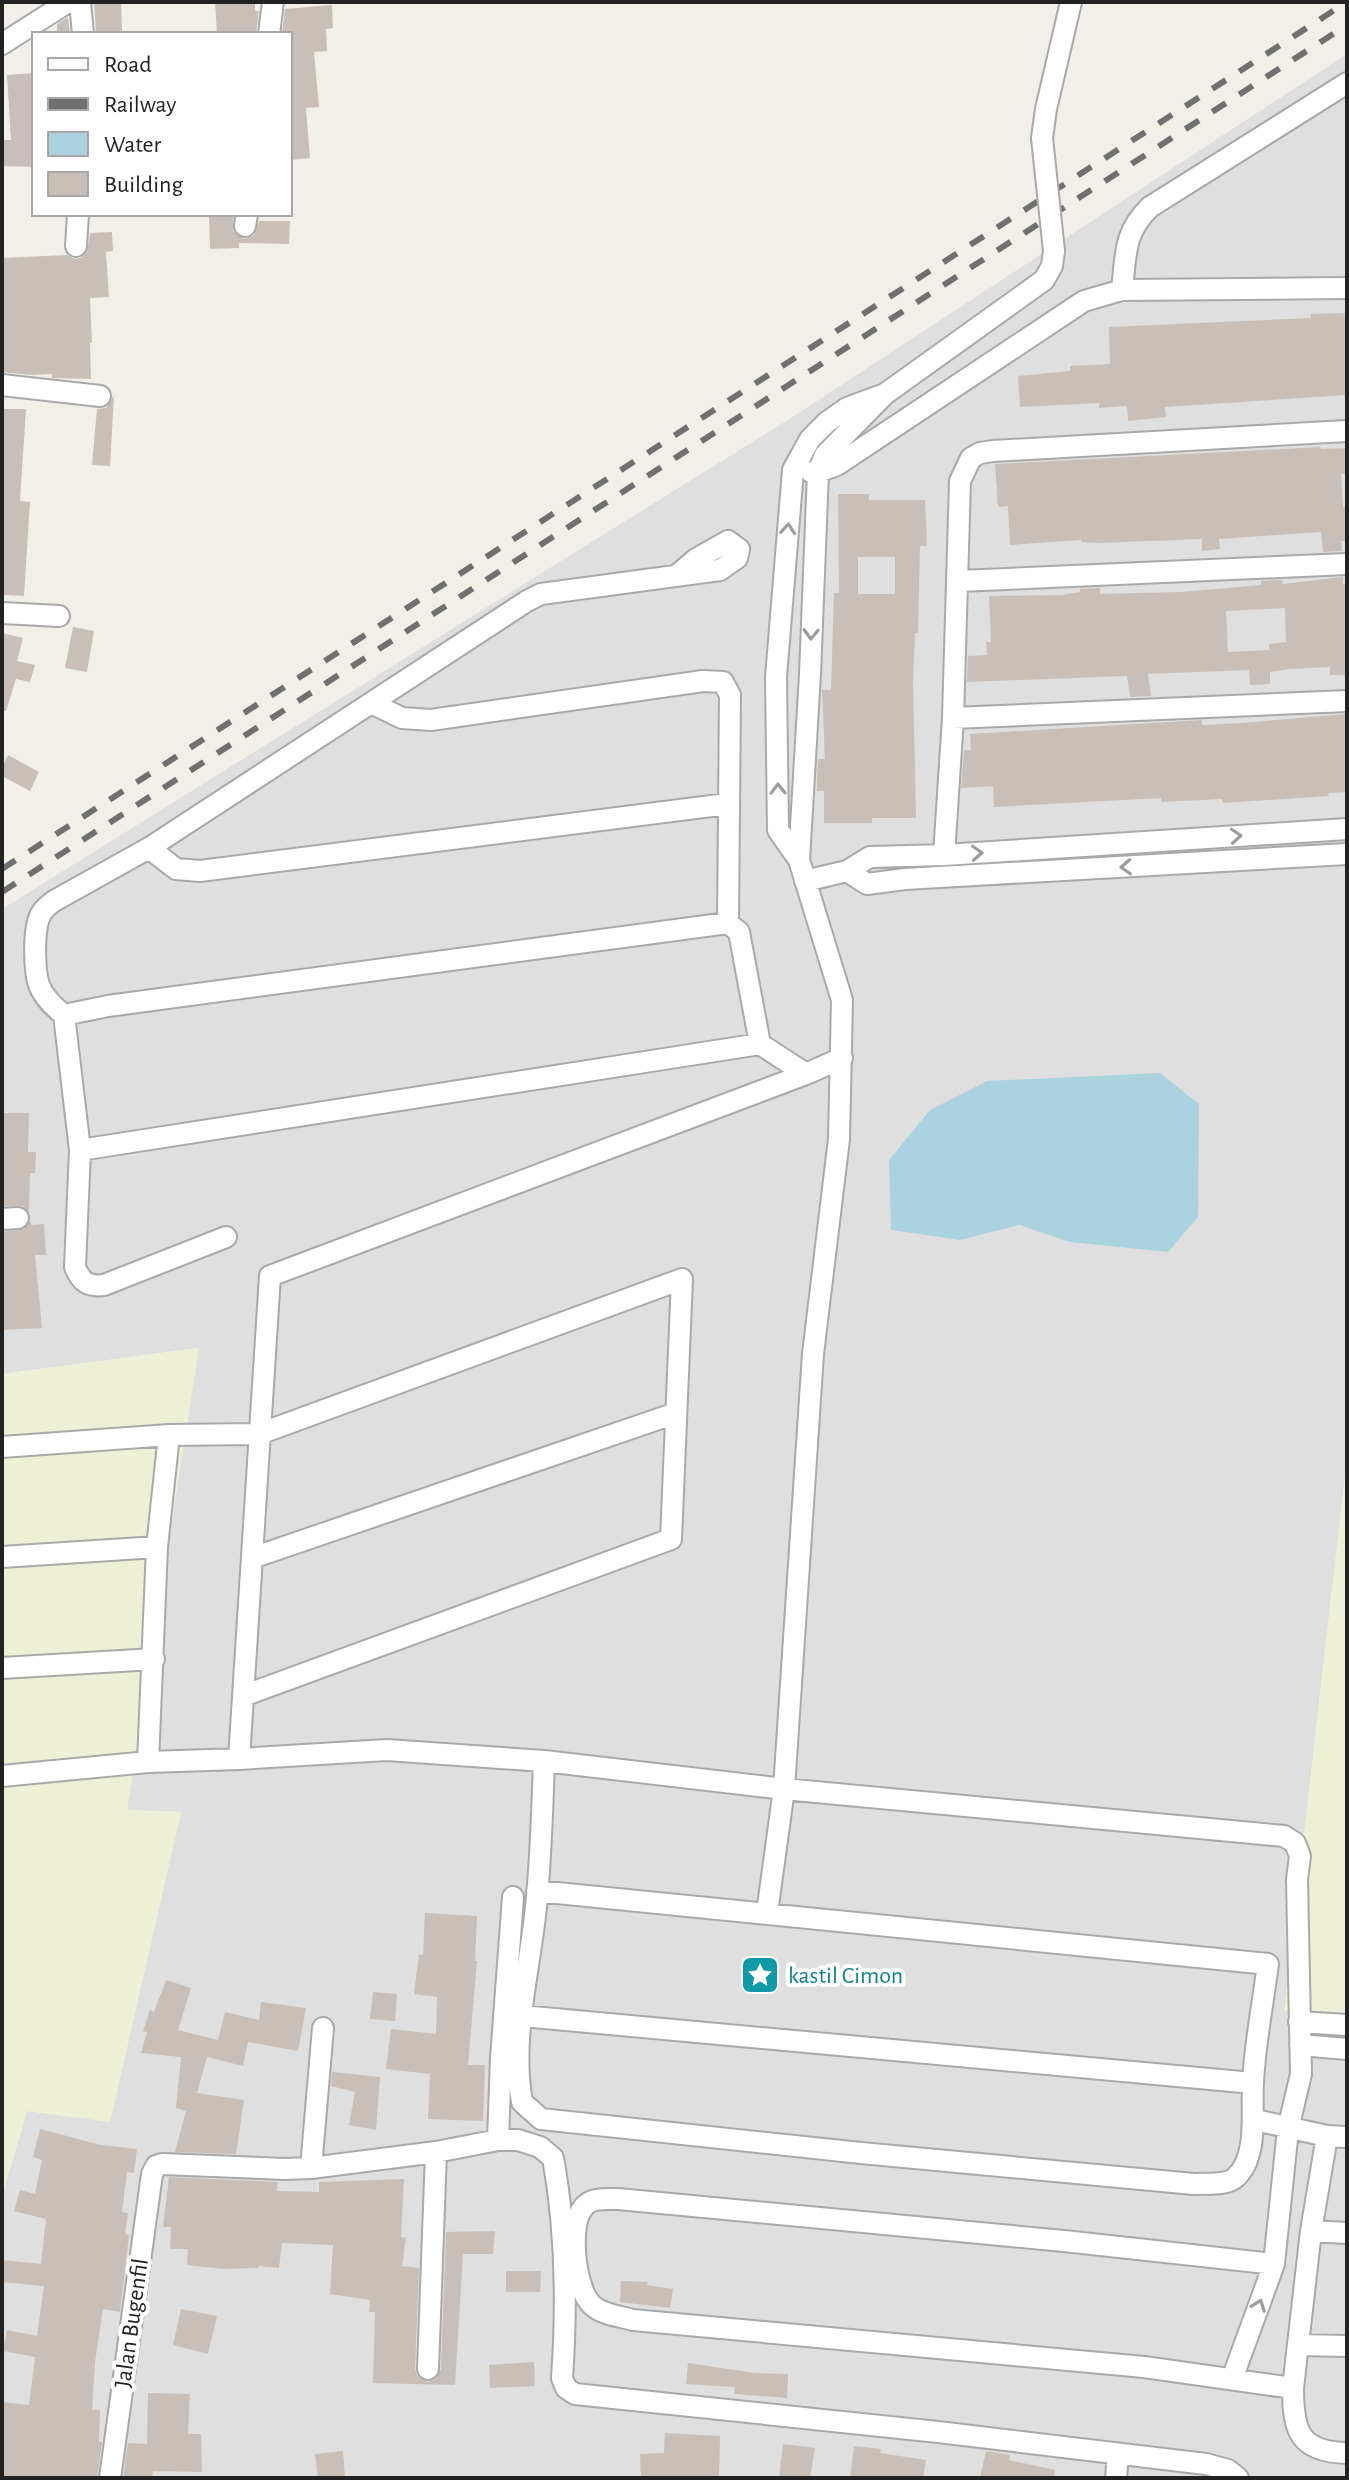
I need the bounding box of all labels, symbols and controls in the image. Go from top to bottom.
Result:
legend [32,32,292,216]
text: Road [104,53,152,77]
text: Railway [104,93,176,117]
text: Water [104,133,162,157]
text: Building [104,173,183,197]
one-way arrow [780,522,797,535]
one-way arrow [803,628,820,641]
one-way arrow [769,782,787,795]
one-way arrow [1230,828,1243,845]
one-way arrow [971,844,984,861]
one-way arrow [1119,859,1132,876]
place icon: kastil Cimon [739,1954,781,1996]
place label: kastil Cimon [788,1964,903,1988]
street label: Jalan Bugenfil [111,2257,153,2389]
one-way arrow [1249,2299,1266,2313]

